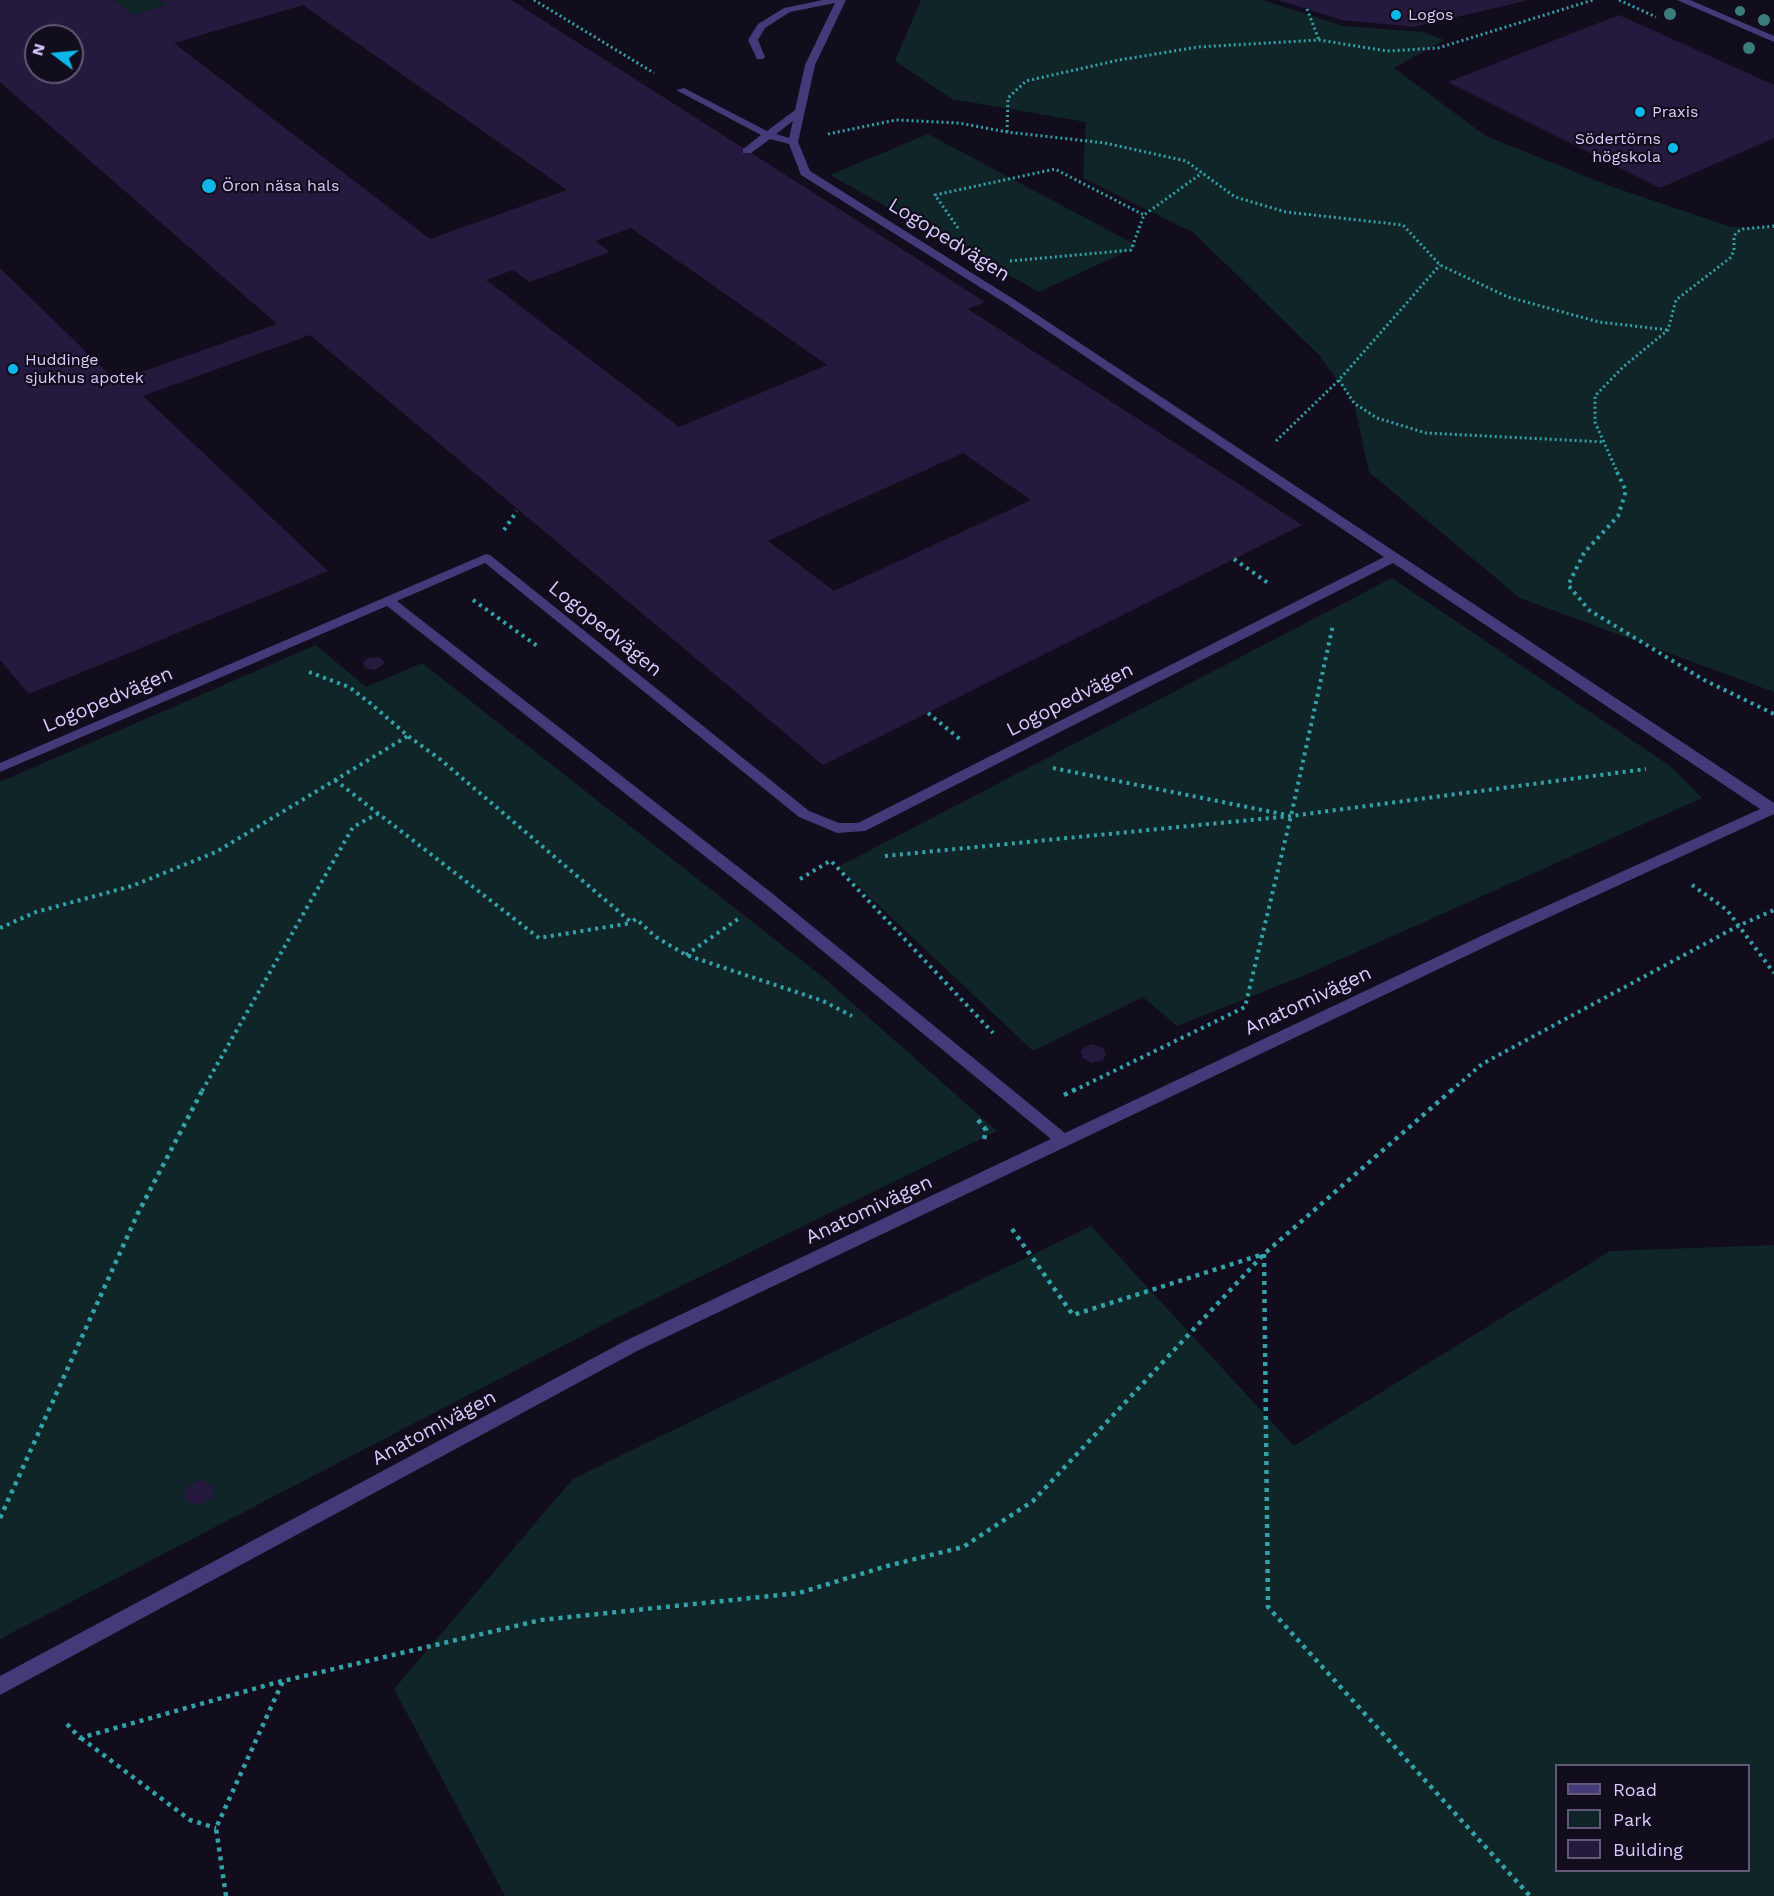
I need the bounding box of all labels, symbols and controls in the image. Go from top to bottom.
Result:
place label: Logos [1408,5,1453,25]
marker: Logos [1389,8,1403,22]
north arrow [24,24,84,84]
text: N [27,41,49,58]
place label: Praxis [1652,102,1698,122]
marker: Praxis [1633,105,1647,119]
place label: Södertörns högskola [1575,129,1661,167]
marker: Södertörns högskola [1666,141,1680,155]
place label: Öron näsa hals [222,176,339,196]
marker: Öron näsa hals [200,177,218,195]
street label: Logopedvägen [884,193,1014,287]
place label: Huddinge sjukhus apotek [25,350,144,388]
marker: Huddinge sjukhus apotek [6,362,20,376]
street label: Logopedvägen [543,576,667,682]
street label: Logopedvägen [1003,658,1137,742]
street label: Logopedvägen [39,662,177,738]
street label: Anatomivägen [1241,961,1375,1041]
street label: Anatomivägen [802,1170,936,1250]
street label: Anatomivägen [368,1385,500,1471]
legend [1555,1764,1750,1872]
text: Road [1613,1779,1657,1800]
text: Park [1613,1809,1652,1830]
text: Building [1613,1839,1683,1860]

